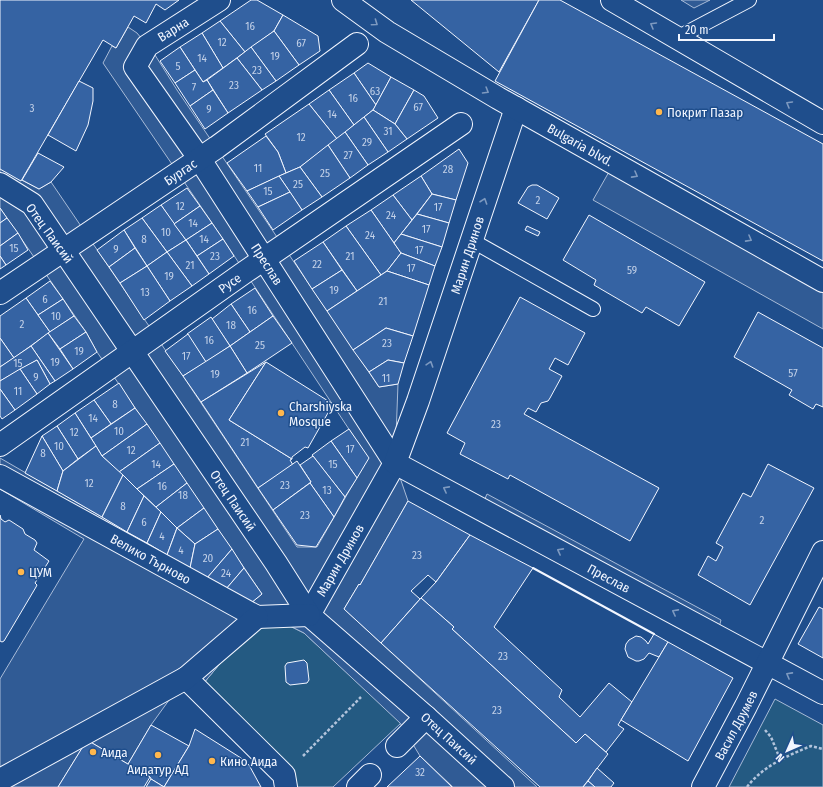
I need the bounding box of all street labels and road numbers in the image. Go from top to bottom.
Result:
street label: Варна [155,14,192,45]
street label: Bulgaria blvd. [545,120,616,169]
street label: Бургас [161,156,200,189]
street label: Отец Паисий [23,200,76,266]
street label: Марин Дринов [448,214,487,296]
street label: Преслав [248,241,286,288]
street label: Русе [216,270,244,296]
street label: Отец Паисий [207,467,259,534]
street label: Марин Дринов [314,521,367,599]
street label: Велико Търново [108,531,194,587]
street label: Преслав [585,561,633,596]
street label: Васил Друмев [712,688,761,763]
street label: Отец Паисий [418,709,480,768]

